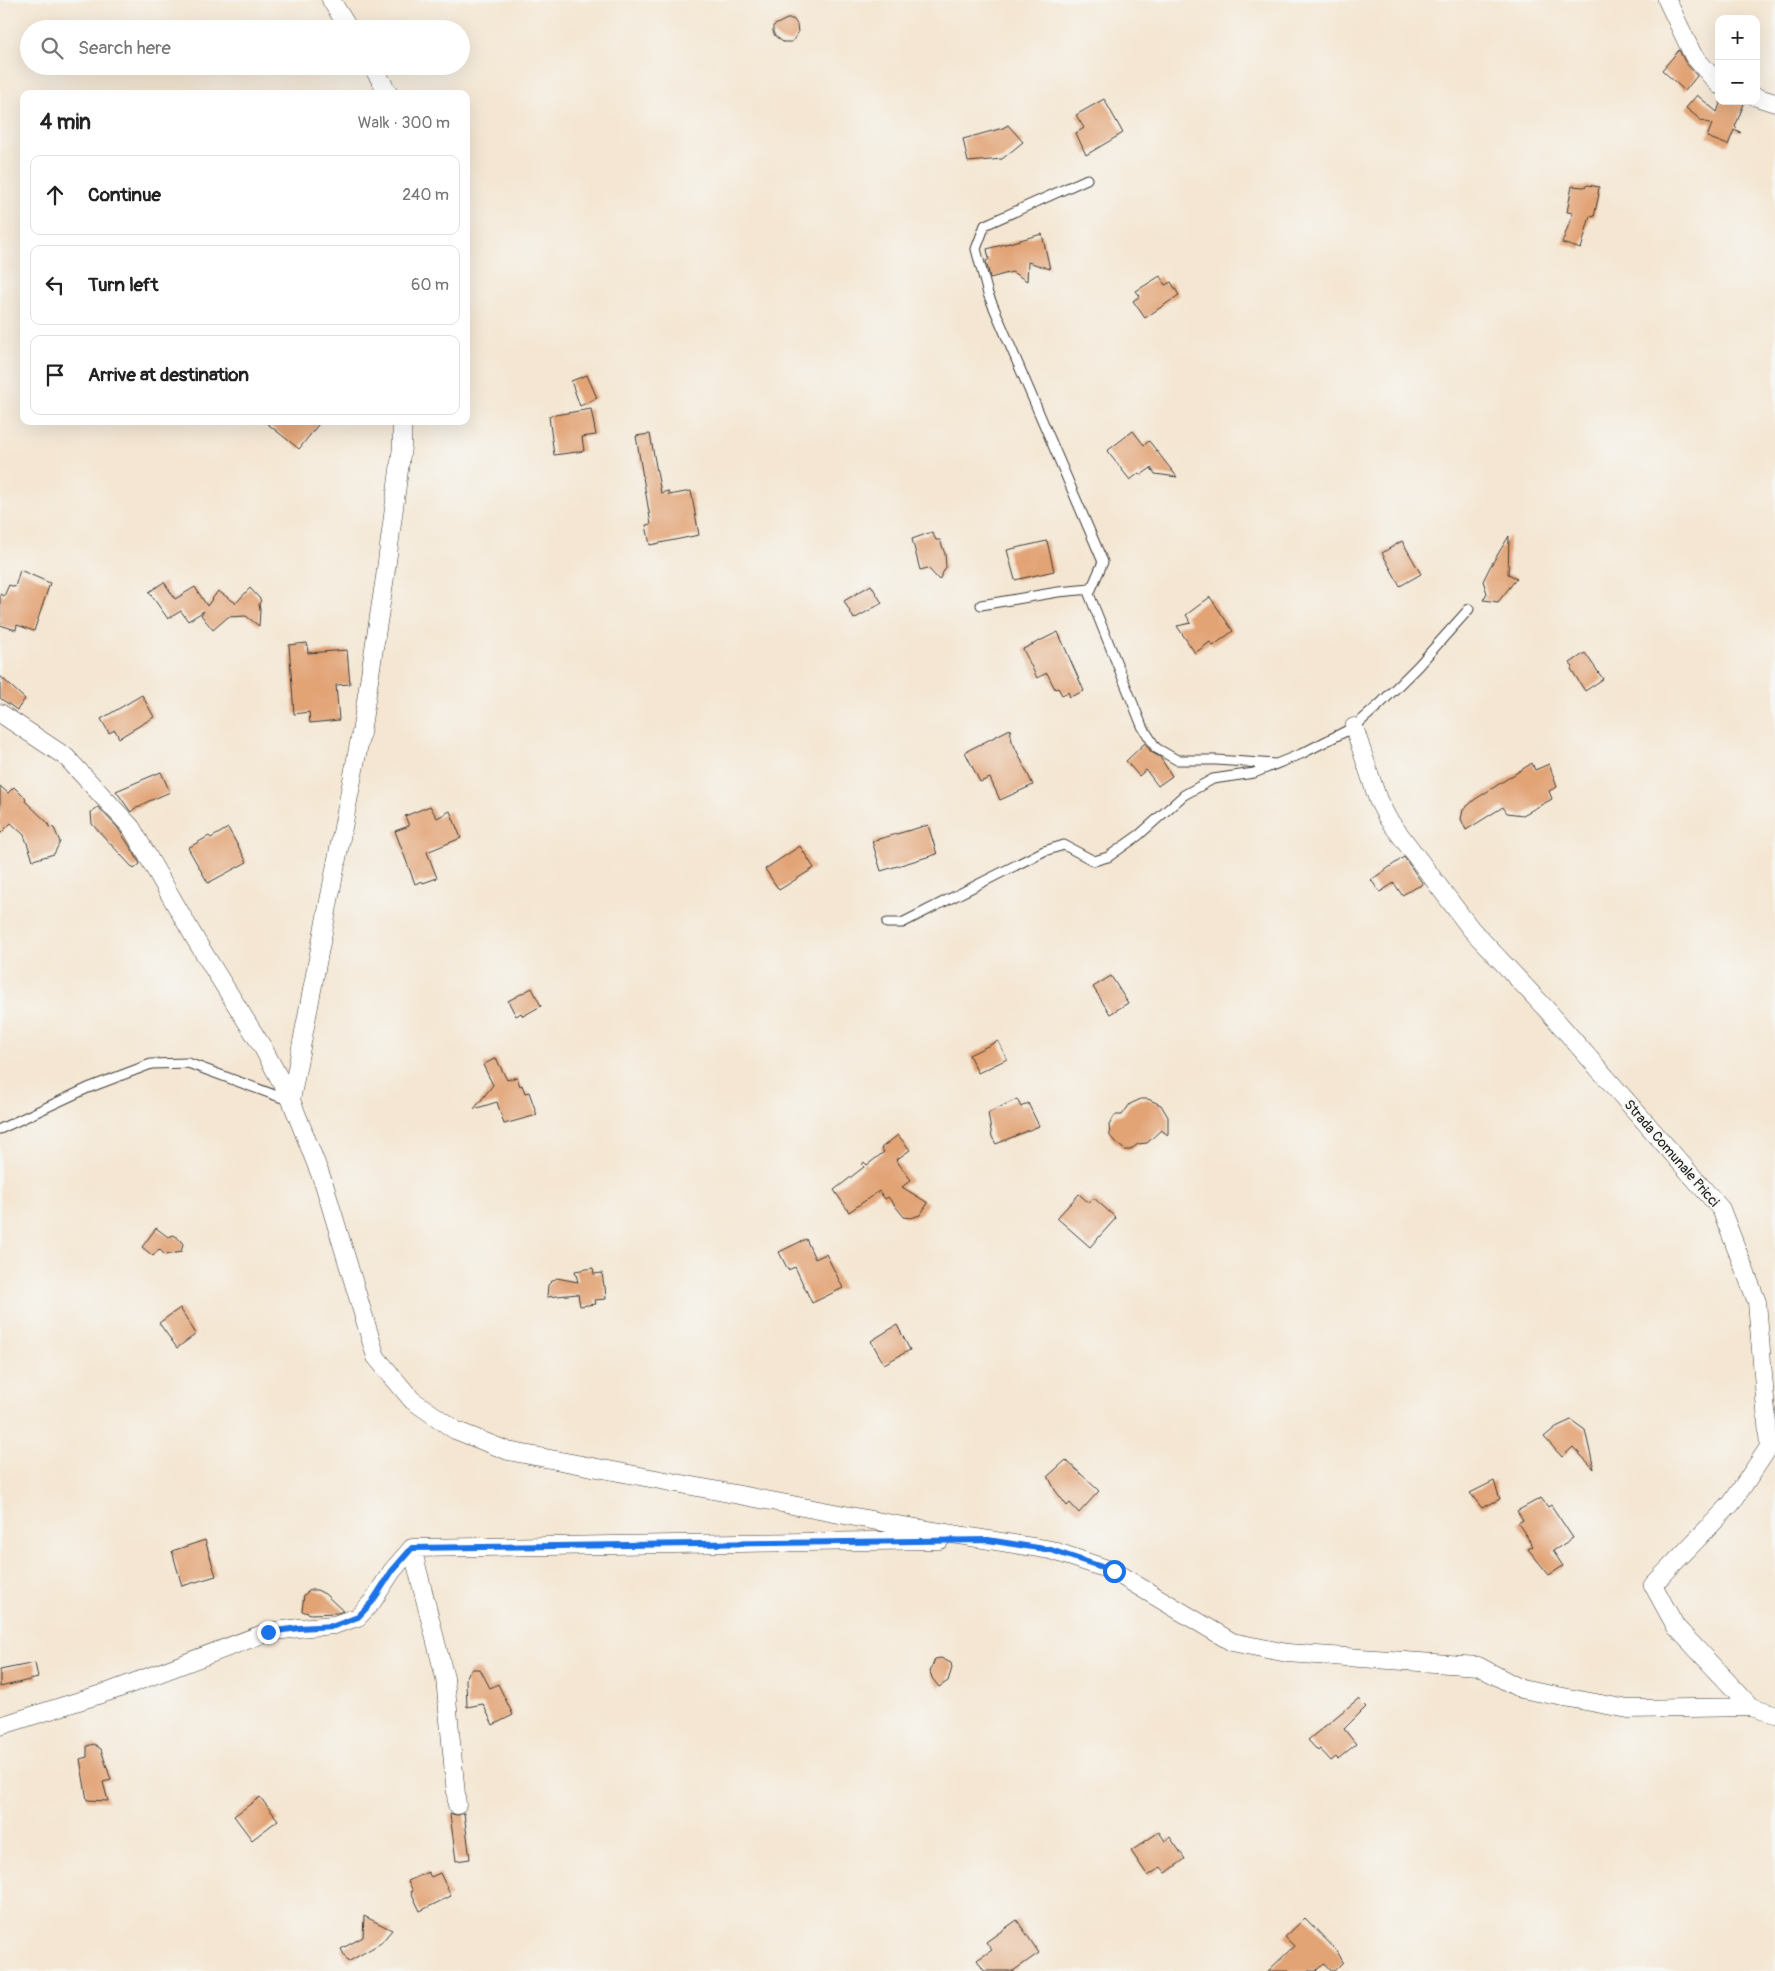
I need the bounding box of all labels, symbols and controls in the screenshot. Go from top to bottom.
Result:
map controls [1715,15,1760,105]
button: + [1715,15,1760,60]
search box [20,20,470,75]
icon: search [38,34,66,62]
text: Search here [78,36,171,60]
button: − [1715,60,1760,105]
text: 4 min [40,109,91,136]
text: Walk · 300 m [358,113,450,133]
icon: ahead [41,181,69,209]
text: Continue [88,183,161,207]
text: 240 m [402,185,449,205]
icon: left [41,271,69,299]
text: Turn left [88,273,158,297]
text: 60 m [411,275,449,295]
icon: arrive [41,361,69,389]
text: Arrive at destination [88,363,249,387]
street label: Strada Comunale Pricci [1620,1096,1723,1211]
route start [1103,1560,1126,1583]
route end [257,1621,280,1644]

